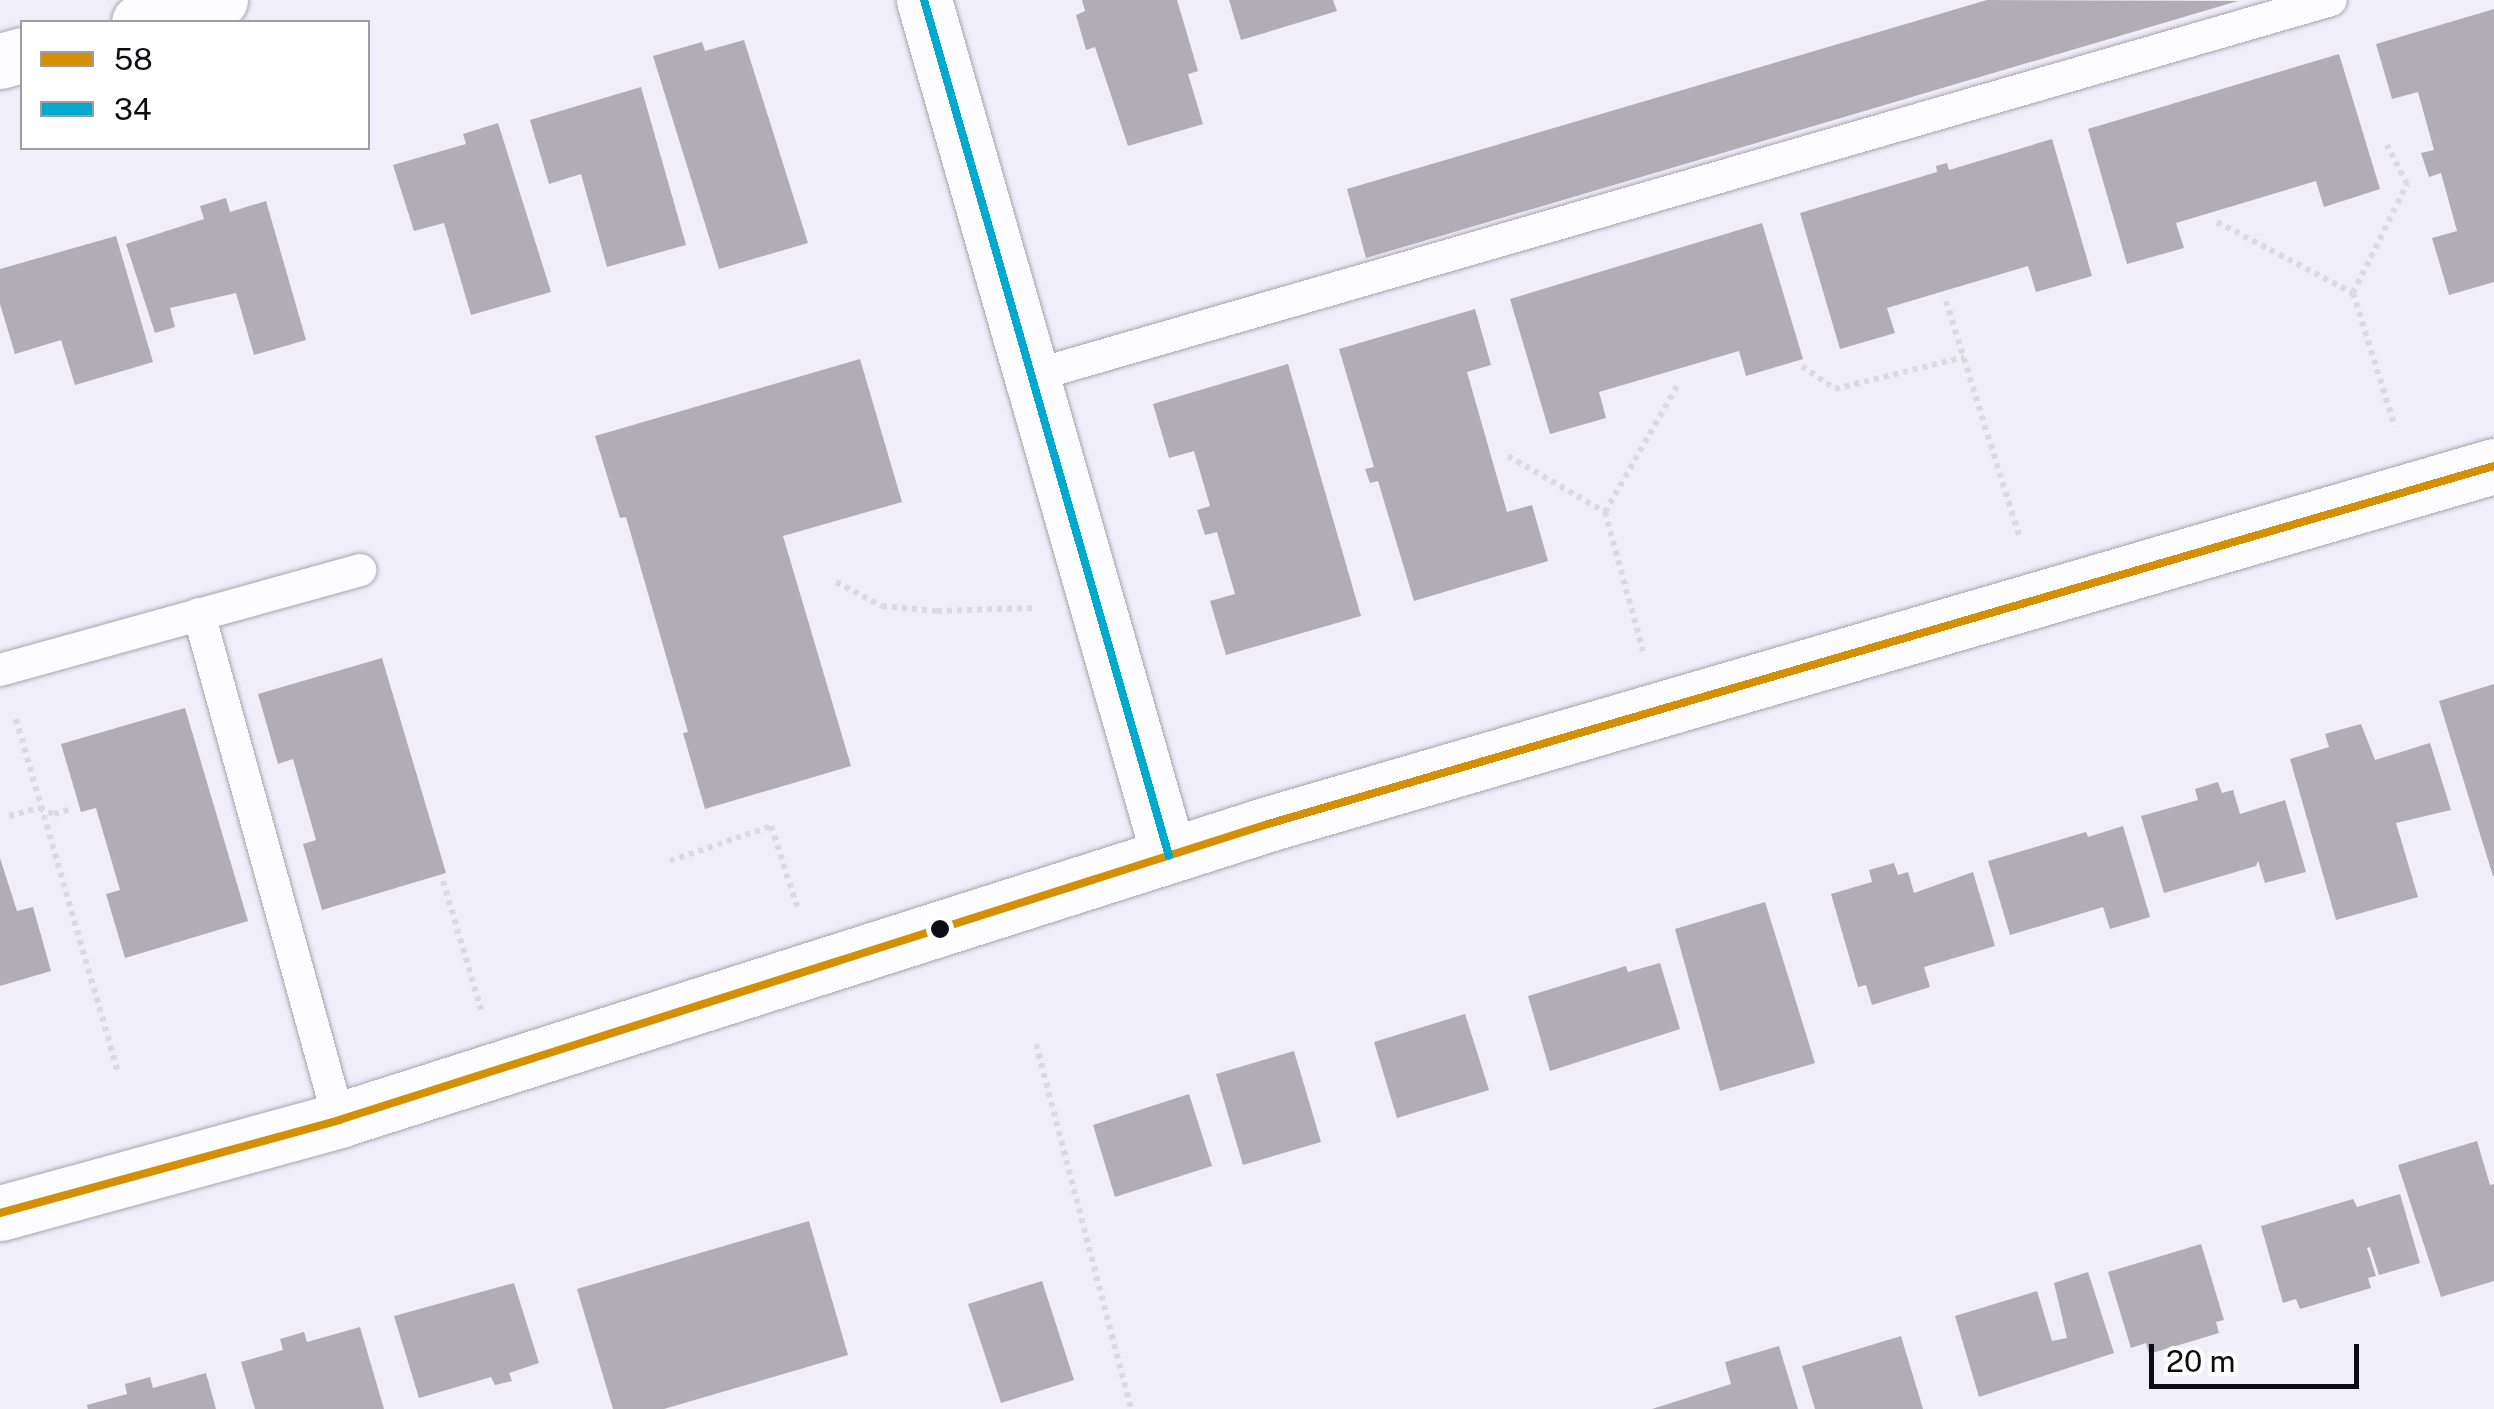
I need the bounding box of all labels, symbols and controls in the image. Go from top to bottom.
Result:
legend [20,20,370,150]
text: 58 [114,41,153,77]
text: 34 [114,91,152,127]
unlabelled marker [930,919,950,939]
scale bar [2154,1324,2364,1386]
text: 20 m [2166,1343,2235,1379]

